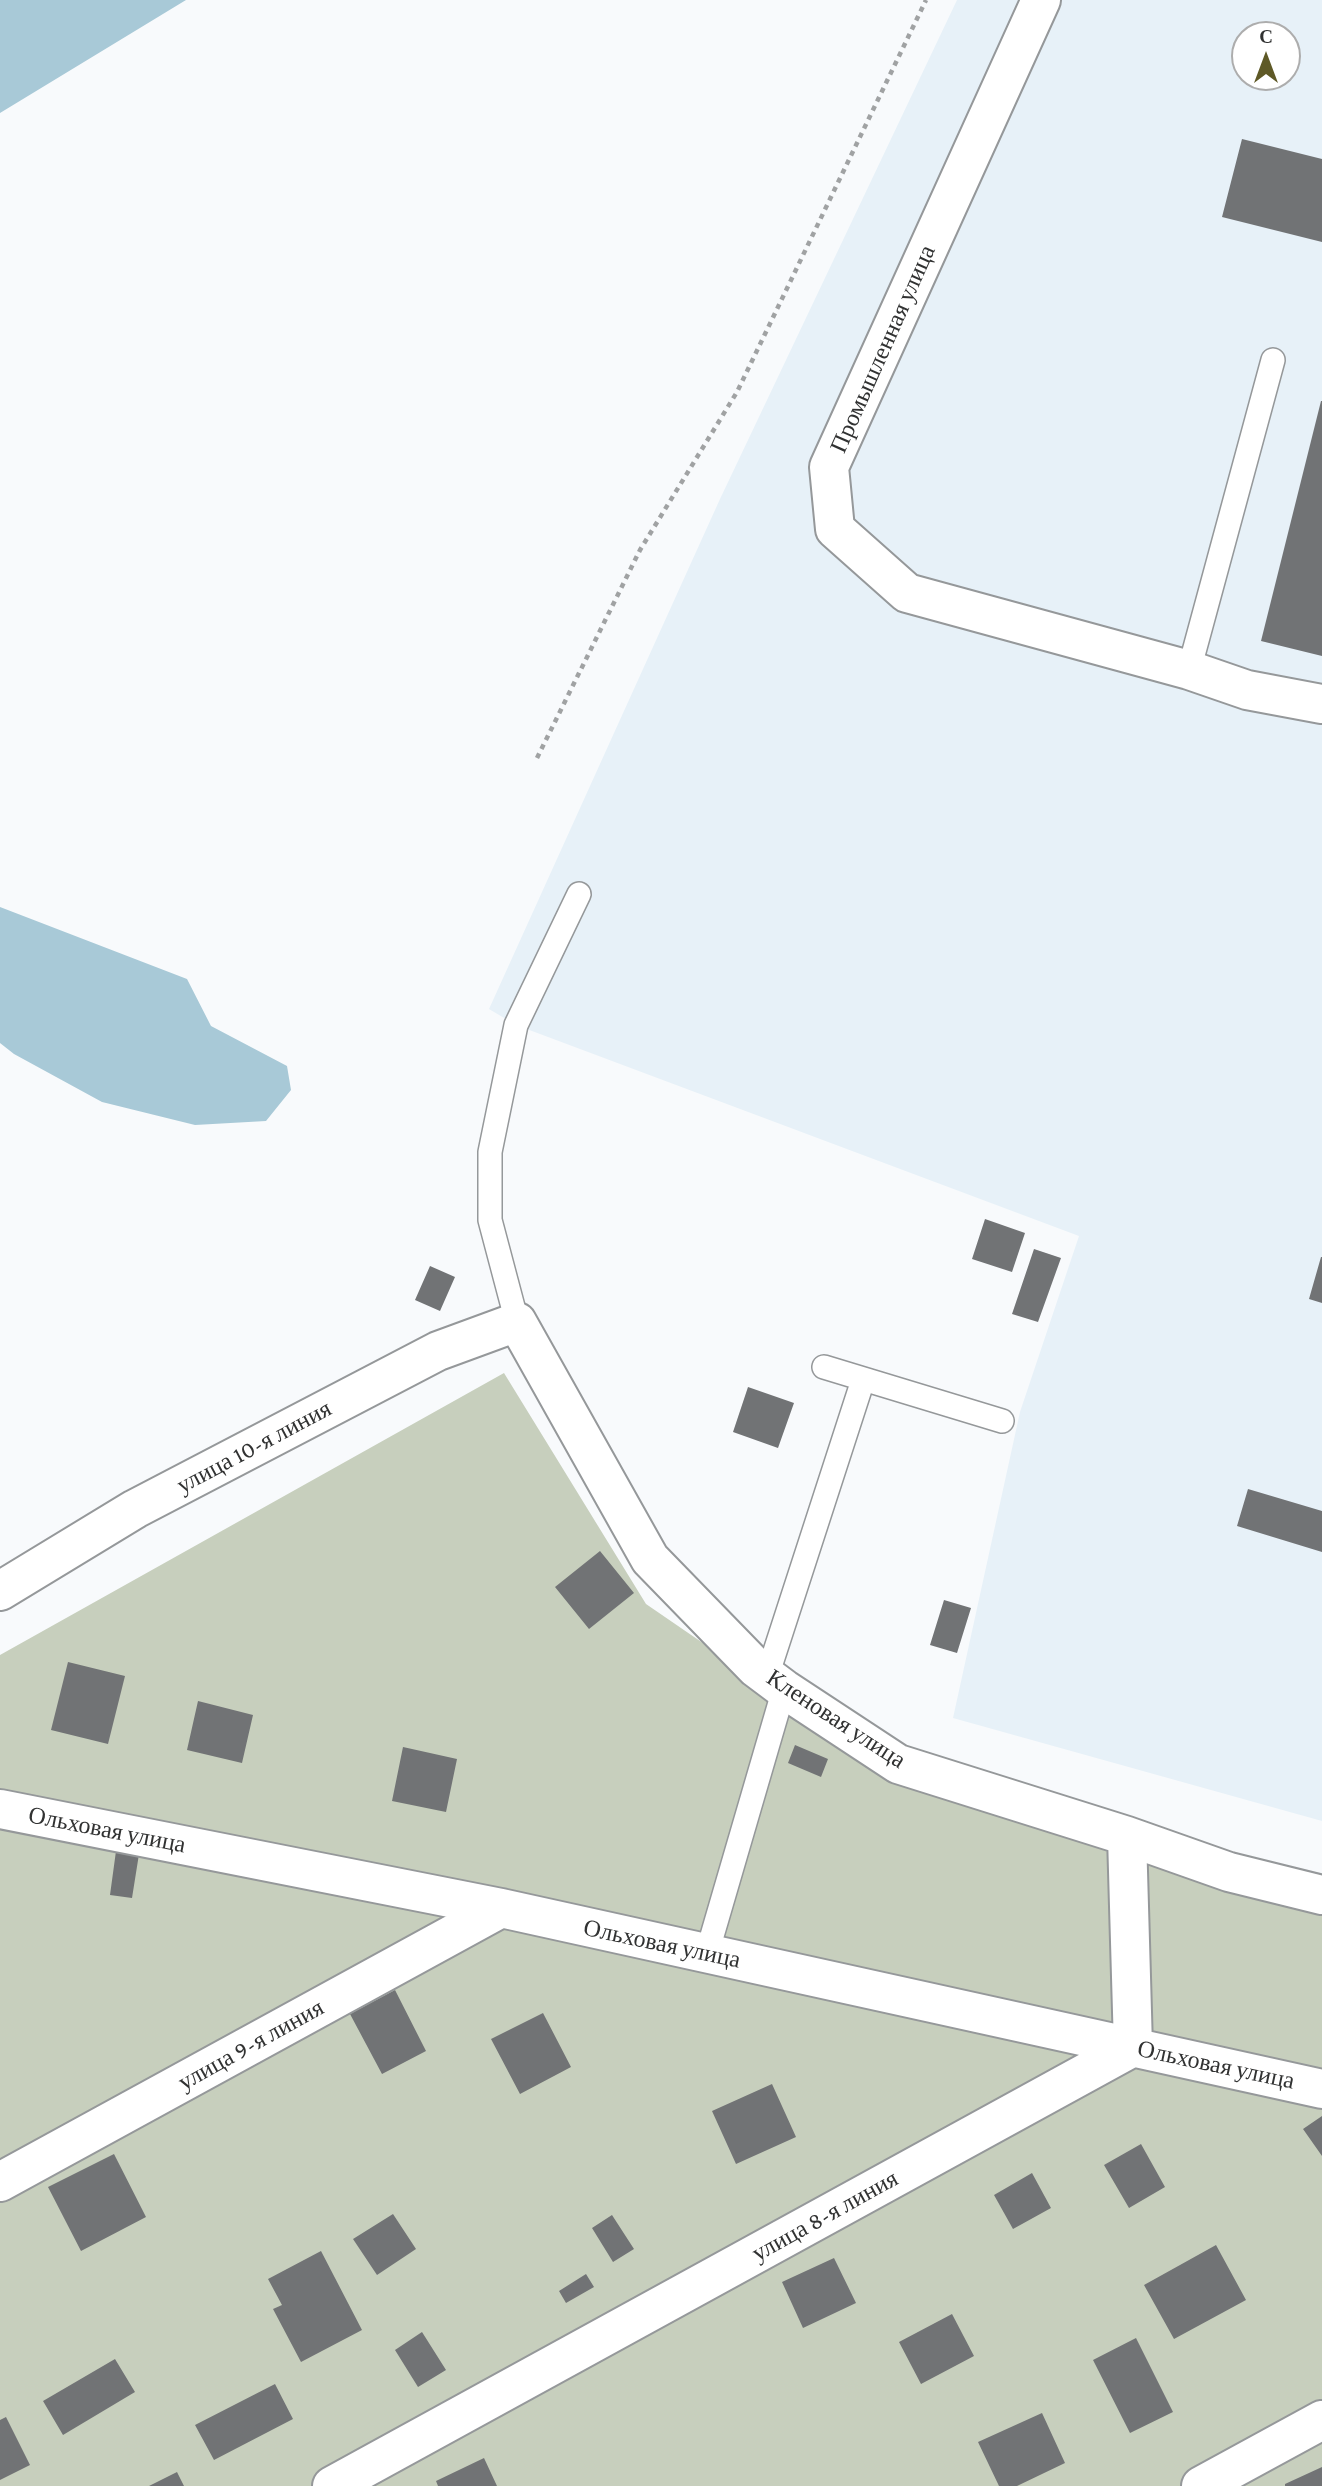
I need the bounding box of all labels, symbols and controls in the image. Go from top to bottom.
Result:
north arrow [1231,21,1301,91]
text: С [1259,26,1273,47]
street label: Промышленная улица [824,241,942,457]
street label: улица 10-я линия [172,1394,336,1500]
street label: Кленовая улица [761,1663,911,1775]
street label: Ольховая улица [26,1801,188,1859]
street label: Ольховая улица [581,1913,743,1975]
street label: улица 9-я линия [173,1993,329,2097]
street label: Ольховая улица [1135,2034,1297,2096]
street label: улица 8-я линия [747,2164,903,2268]

